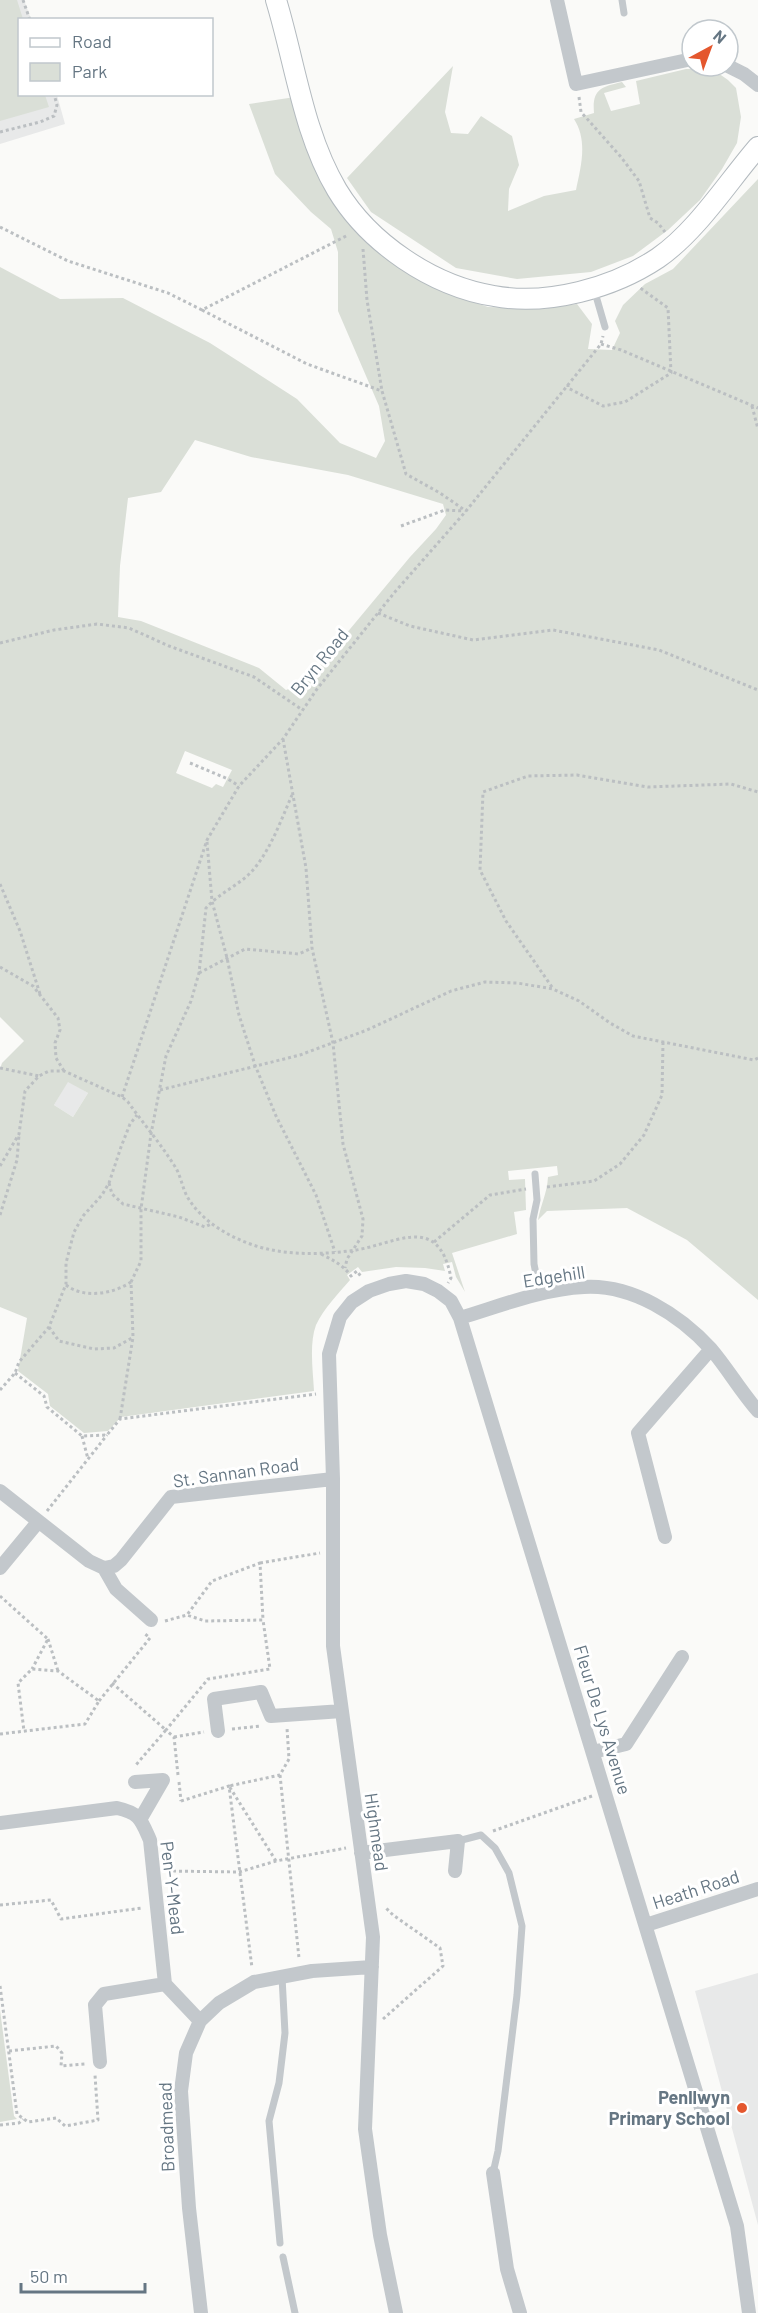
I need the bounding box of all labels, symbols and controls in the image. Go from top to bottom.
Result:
legend [18,18,213,96]
north arrow [680,18,740,78]
text: N [710,26,730,47]
text: Road [72,30,112,52]
text: Park [72,60,107,82]
street label: Bryn Road [286,623,353,699]
street label: Edgehill [521,1260,586,1292]
street label: St. Sannan Road [171,1452,300,1492]
street label: Fleur De Lys Avenue [570,1642,636,1797]
street label: Highmead [361,1791,393,1872]
street label: Pen-Y-Mead [156,1840,190,1936]
street label: Heath Road [649,1865,742,1913]
street label: Broadmead [153,2082,179,2172]
place label: Penllwyn Primary School [609,2086,730,2129]
marker: Penllwyn Primary School [735,2101,749,2115]
scale bar [21,2256,146,2294]
text: 50 m [30,2265,68,2287]

